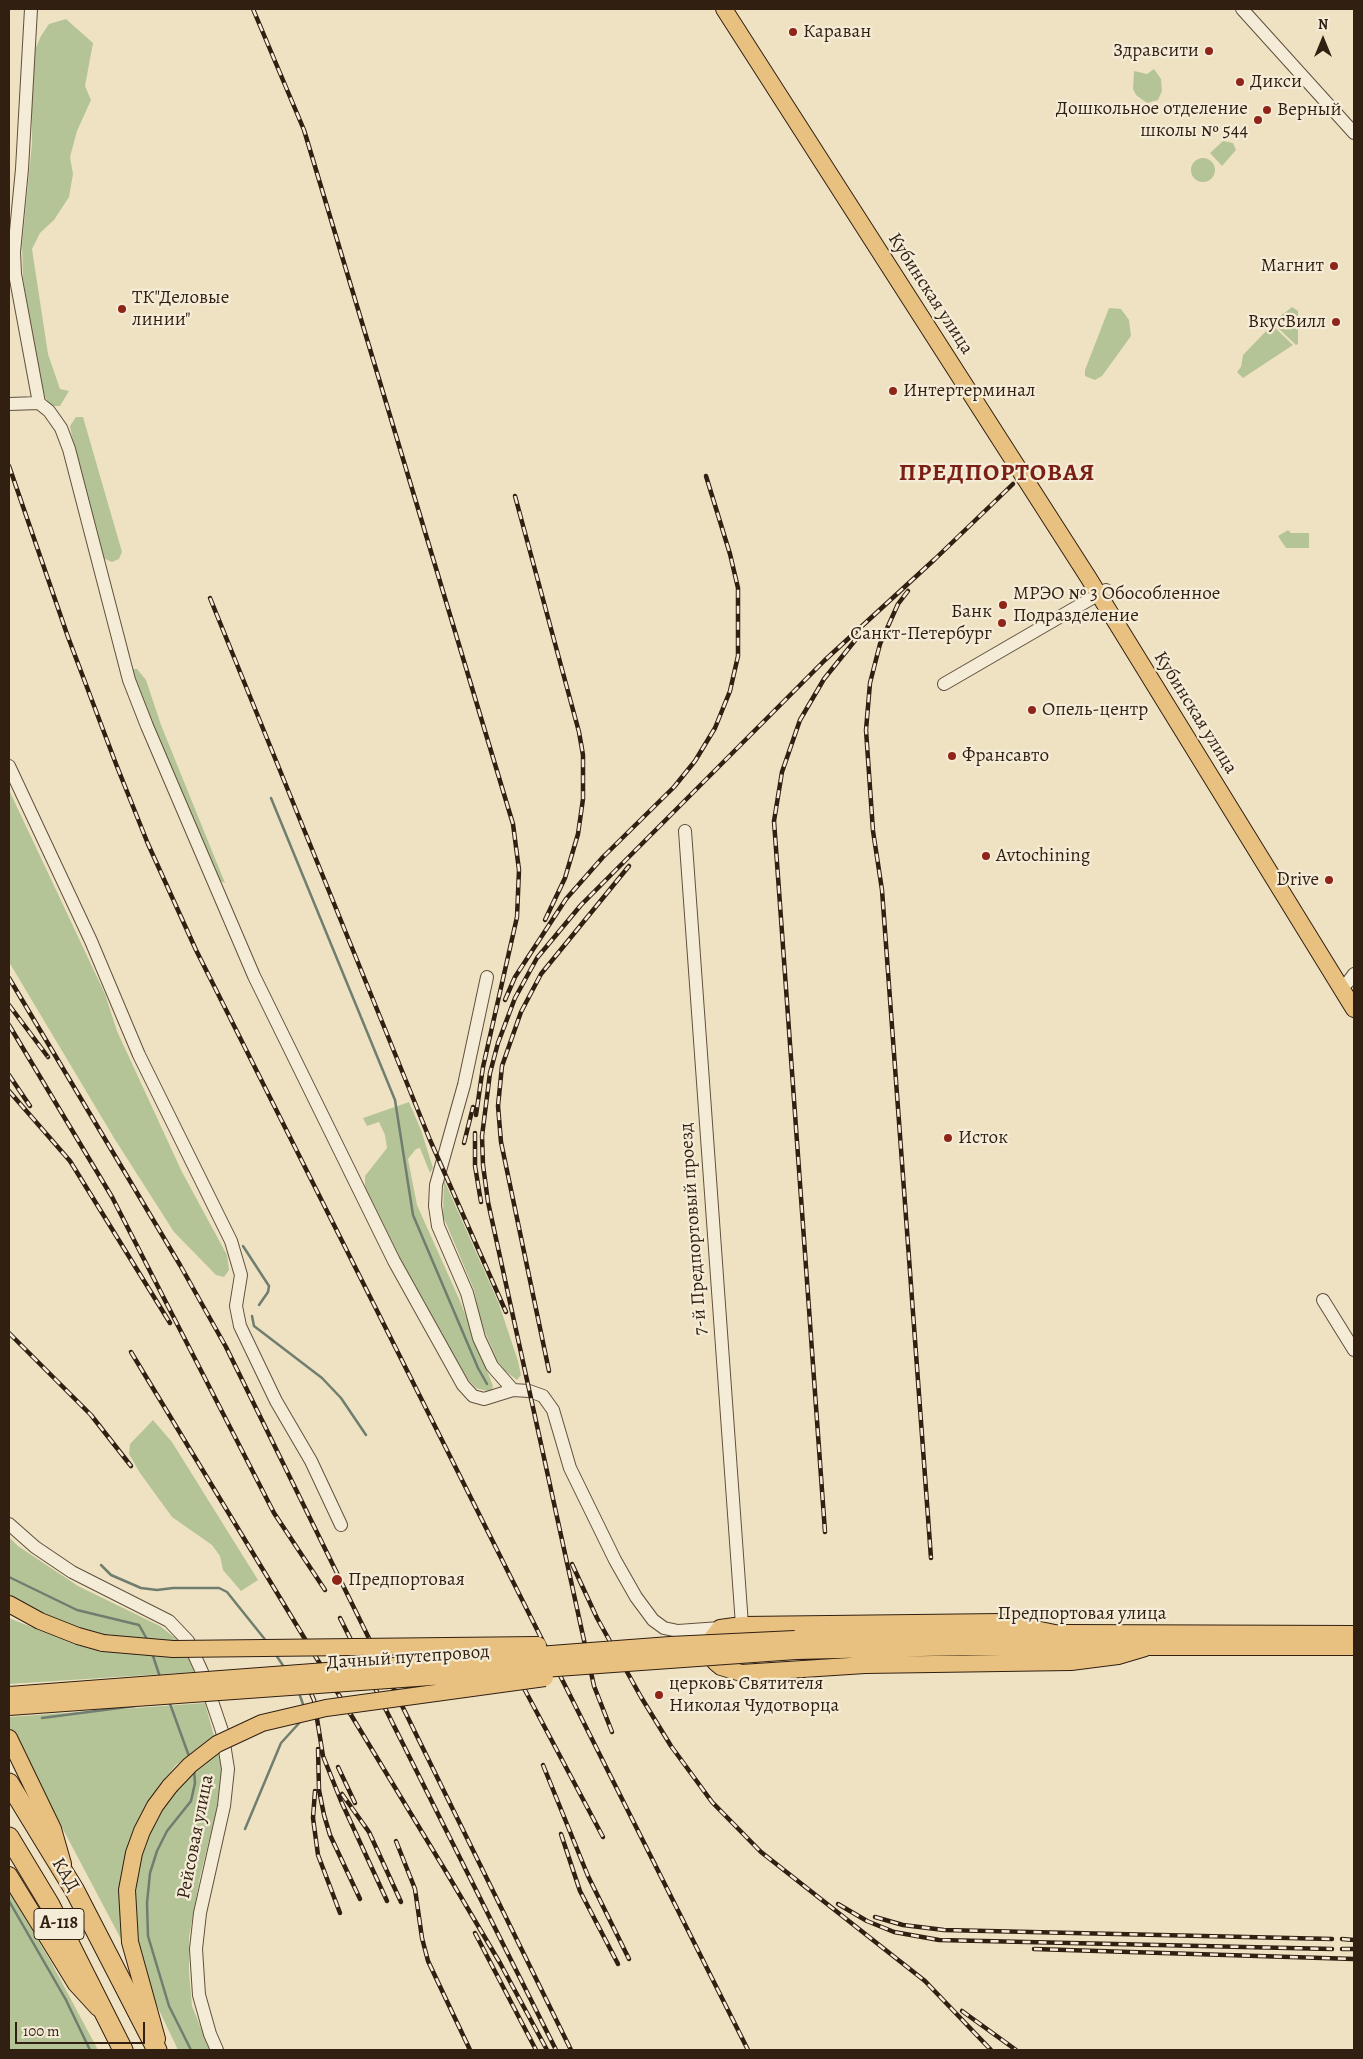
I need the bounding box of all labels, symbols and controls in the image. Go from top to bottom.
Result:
north arrow [1298,15,1348,65]
text: N [1318,15,1328,34]
place label: Караван [803,21,871,43]
marker: Караван [787,26,799,38]
place label: Здравсити [1113,40,1199,62]
marker: Здравсити [1203,45,1215,57]
place label: Дикси [1250,71,1302,93]
marker: Дикси [1234,76,1246,88]
place label: Дошкольное отделение школы № 544 [1056,98,1248,142]
place label: Верный [1277,99,1342,121]
marker: Верный [1261,104,1273,116]
marker: Дошкольное отделение школы № 544 [1252,114,1264,126]
street label: Кубинская улица [882,229,978,359]
place label: Магнит [1261,255,1324,277]
marker: Магнит [1328,260,1340,272]
place label: ТК"Деловые линии" [132,287,229,331]
marker: ТК"Деловые линии" [116,303,128,315]
place label: ВкусВилл [1248,311,1326,333]
marker: ВкусВилл [1330,316,1342,328]
place label: Интертерминал [903,380,1035,402]
marker: Интертерминал [887,385,899,397]
district label: ПРЕДПОРТОВАЯ [897,460,1097,488]
place label: МРЭО № 3 Обособленное Подразделение [1013,583,1220,627]
marker: МРЭО № 3 Обособленное Подразделение [997,599,1009,611]
place label: Банк Санкт-Петербург [850,601,992,645]
marker: Банк Санкт-Петербург [996,617,1008,629]
street label: Кубинская улица [1148,647,1242,779]
place label: Опель-центр [1042,699,1148,721]
marker: Опель-центр [1026,704,1038,716]
place label: Франсавто [962,745,1049,767]
marker: Франсавто [946,750,958,762]
place label: Avtochining [996,845,1090,867]
marker: Avtochining [980,850,992,862]
place label: Drive [1276,869,1319,891]
marker: Drive [1323,874,1335,886]
street label: 7-й Предпортовый проезд [675,1122,713,1336]
place label: Исток [958,1127,1008,1149]
marker: Исток [942,1132,954,1144]
place label: Предпортовая [348,1569,465,1591]
marker: Предпортовая [330,1573,344,1587]
street label: Предпортовая улица [997,1603,1167,1625]
street label: Дачный путепровод [326,1641,490,1675]
place label: церковь Святителя Николая Чудотворца [669,1673,839,1717]
marker: церковь Святителя Николая Чудотворца [653,1689,665,1701]
street label: Рейсовая улица [173,1773,219,1901]
street label: КАД [46,1854,84,1896]
road number: А-118 [34,1908,84,1940]
scale bar [18,2012,148,2044]
text: 100 m [23,2021,60,2041]

